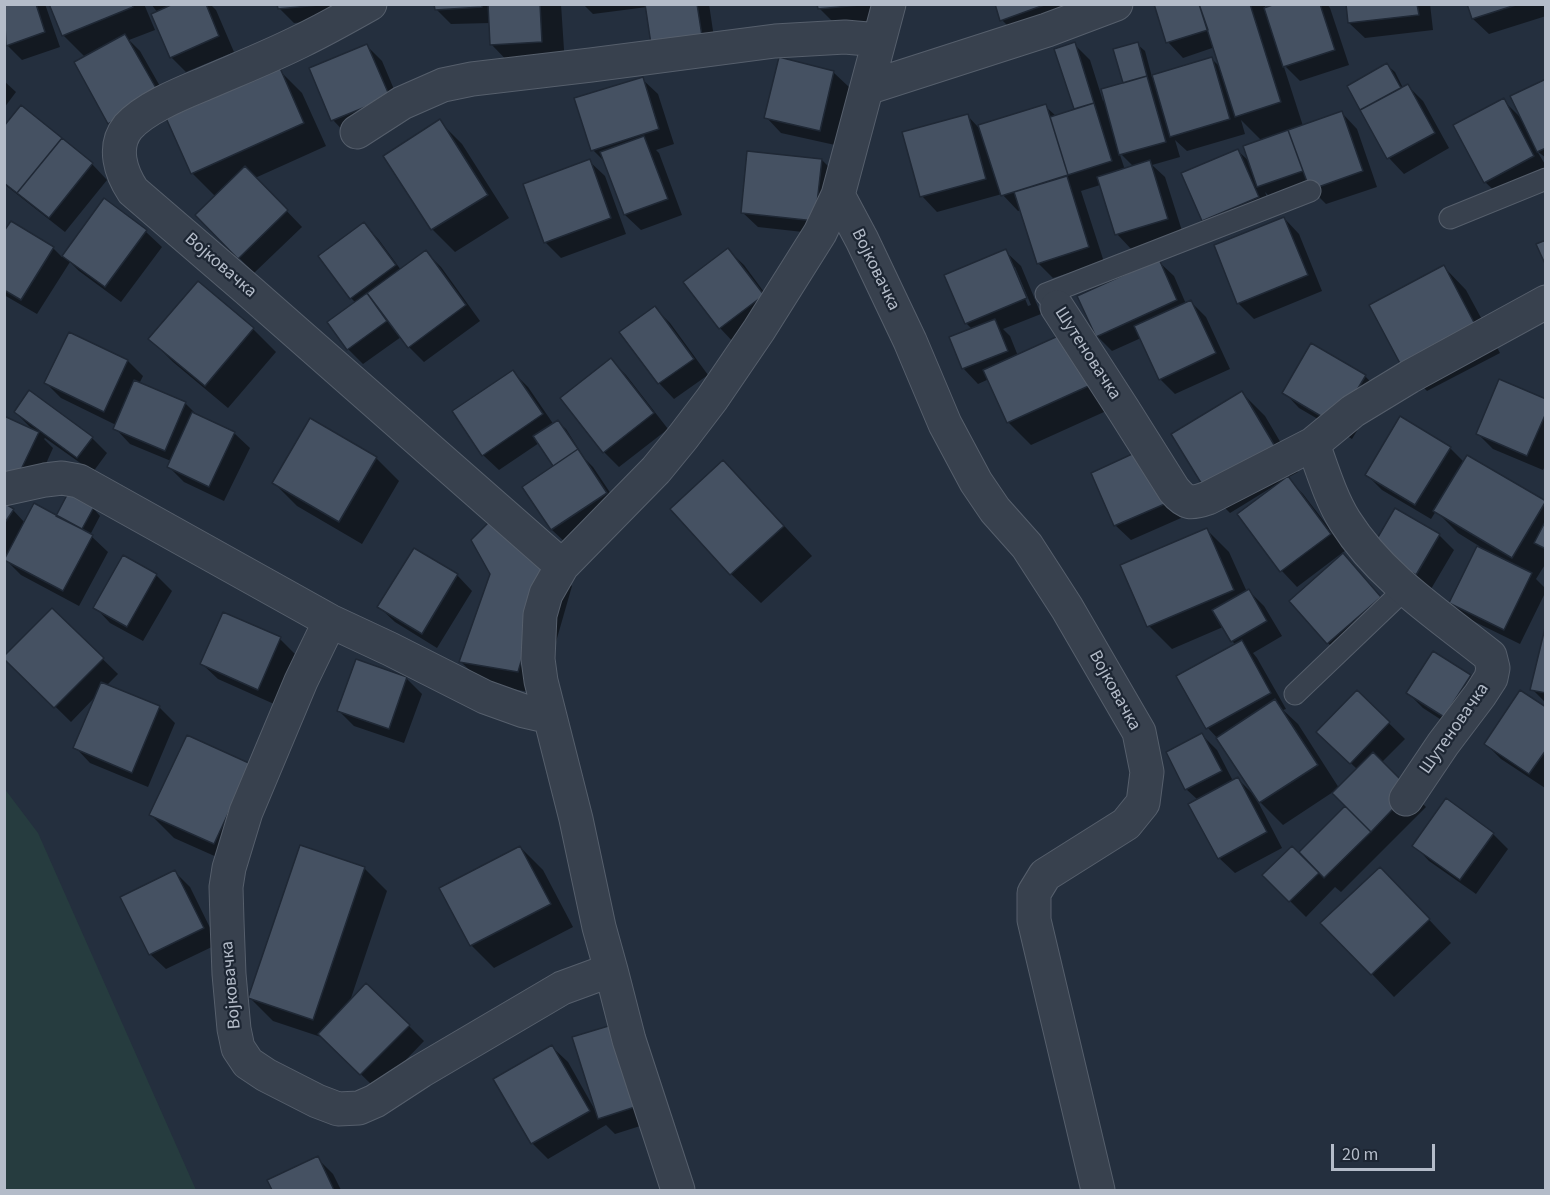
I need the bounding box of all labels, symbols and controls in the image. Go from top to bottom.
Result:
street label: Војковачка [846,226,904,314]
street label: Војковачка [180,229,260,303]
street label: Шутеновачка [1049,304,1125,404]
street label: Војковачка [1083,647,1145,735]
street label: Шутеновачка [1416,679,1494,779]
street label: Војковачка [217,940,247,1030]
scale bar [1334,1132,1438,1170]
text: 20 m [1342,1142,1378,1167]

